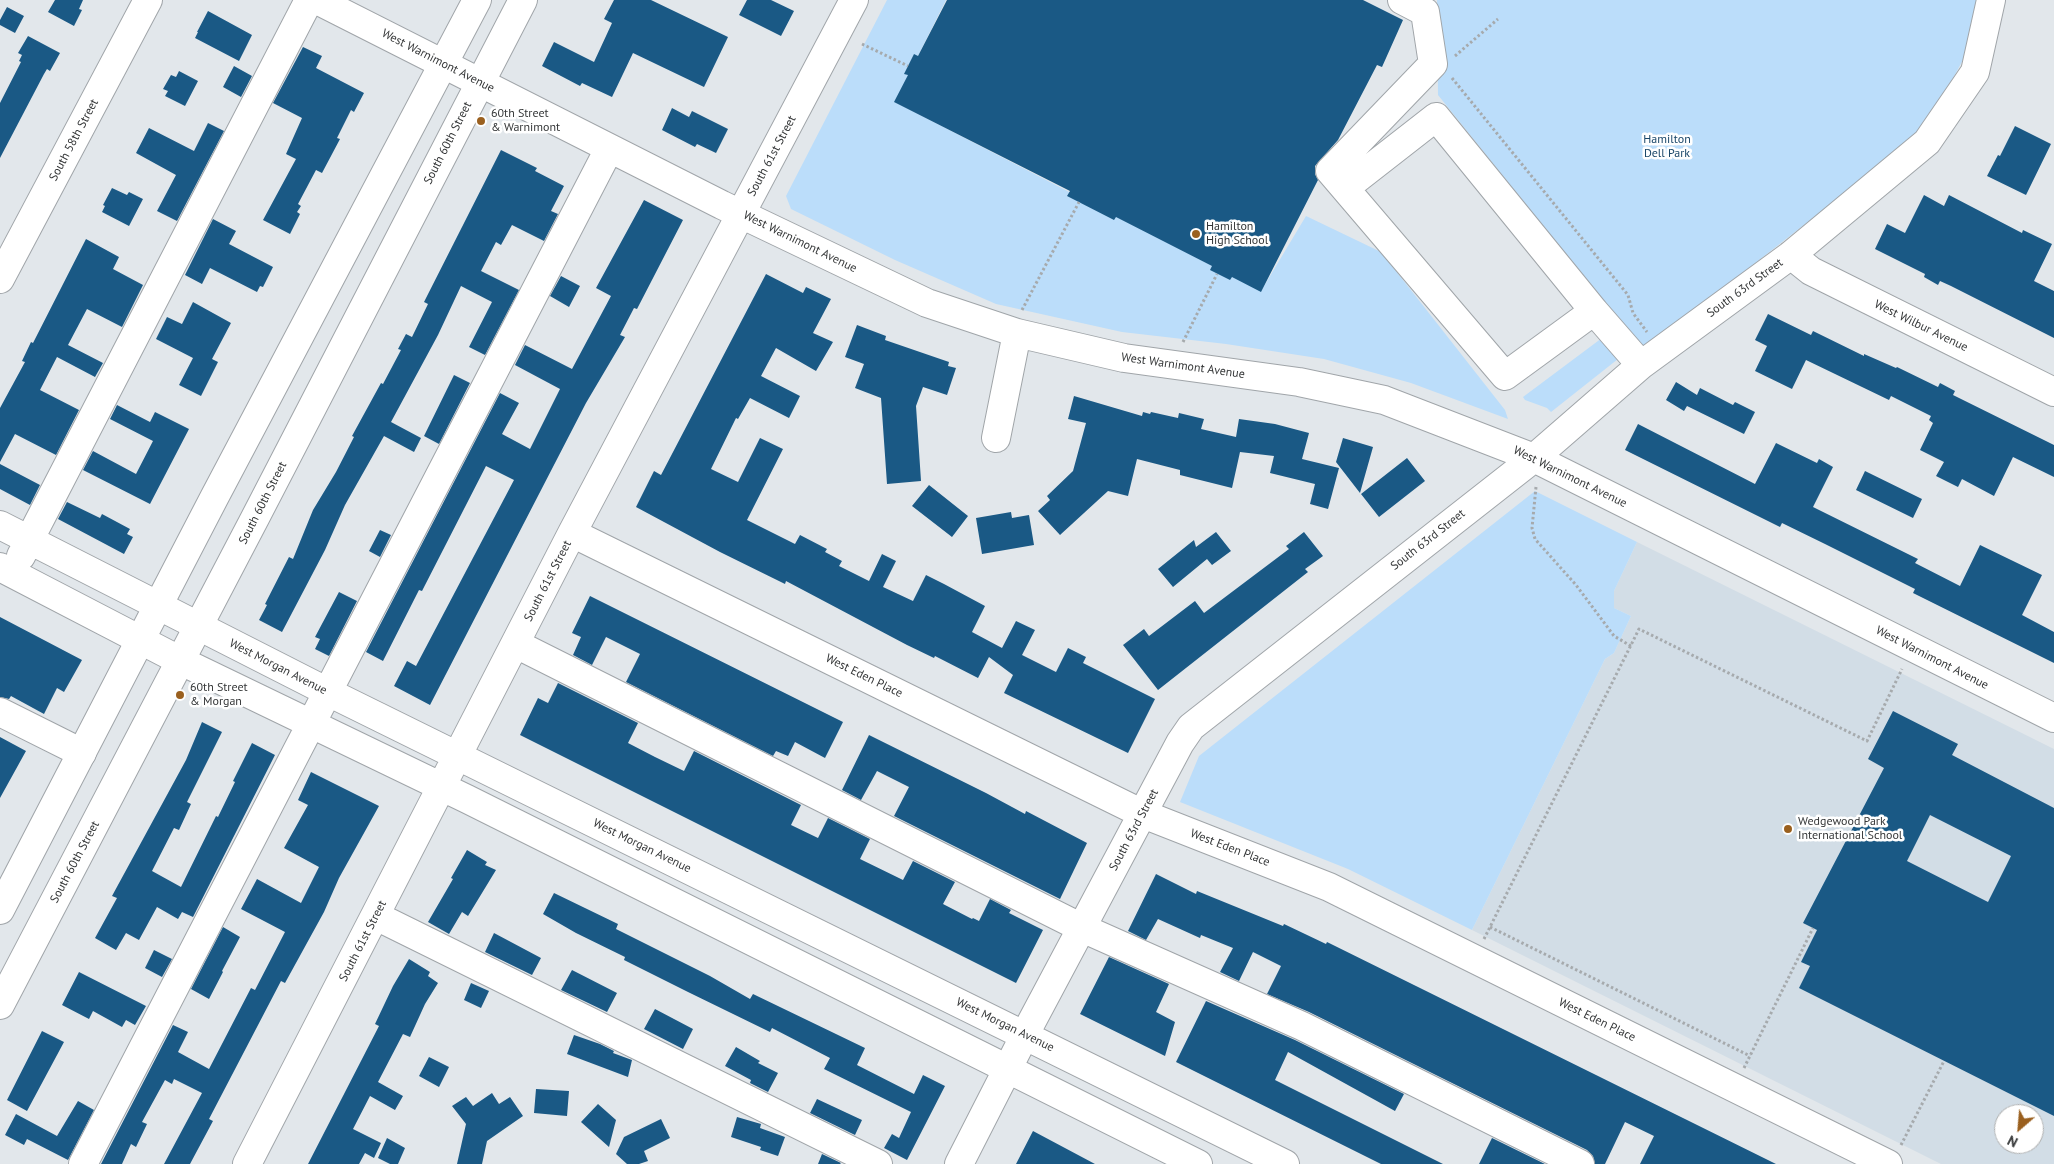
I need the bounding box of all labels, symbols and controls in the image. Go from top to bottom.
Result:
street label: West Warnimont Avenue [379,26,497,96]
street label: South 58th Street [46,97,102,183]
street label: South 60th Street [421,99,475,187]
place label: 60th Street & Warnimont [491,107,560,135]
street label: South 61st Street [745,113,799,199]
marker: 60th Street & Warnimont [475,115,487,127]
park label: Hamilton Dell Park [1643,133,1691,161]
street label: West Warnimont Avenue [741,208,859,276]
place label: Hamilton High School [1206,220,1268,248]
marker: Hamilton High School [1190,228,1202,240]
street label: South 63rd Street [1704,256,1786,320]
street label: West Wilbur Avenue [1872,297,1970,355]
street label: West Warnimont Avenue [1120,350,1246,382]
street label: West Warnimont Avenue [1511,443,1629,511]
street label: South 60th Street [236,459,290,547]
street label: South 63rd Street [1388,506,1468,574]
street label: South 61st Street [521,538,575,624]
street label: West Warnimont Avenue [1873,623,1991,693]
street label: West Morgan Avenue [227,636,329,698]
street label: West Eden Place [823,651,905,701]
place label: 60th Street & Morgan [190,681,248,709]
marker: 60th Street & Morgan [174,689,186,701]
street label: South 63rd Street [1106,787,1162,873]
place label: Wedgewood Park International School [1798,815,1902,843]
street label: West Morgan Avenue [591,816,693,876]
street label: South 60th Street [47,819,103,905]
marker: Wedgewood Park International School [1782,823,1794,835]
street label: West Eden Place [1188,826,1272,870]
street label: South 61st Street [336,898,390,984]
street label: West Morgan Avenue [954,995,1056,1055]
street label: West Eden Place [1556,995,1638,1045]
north arrow [1994,1104,2044,1154]
text: N [2004,1131,2021,1152]

